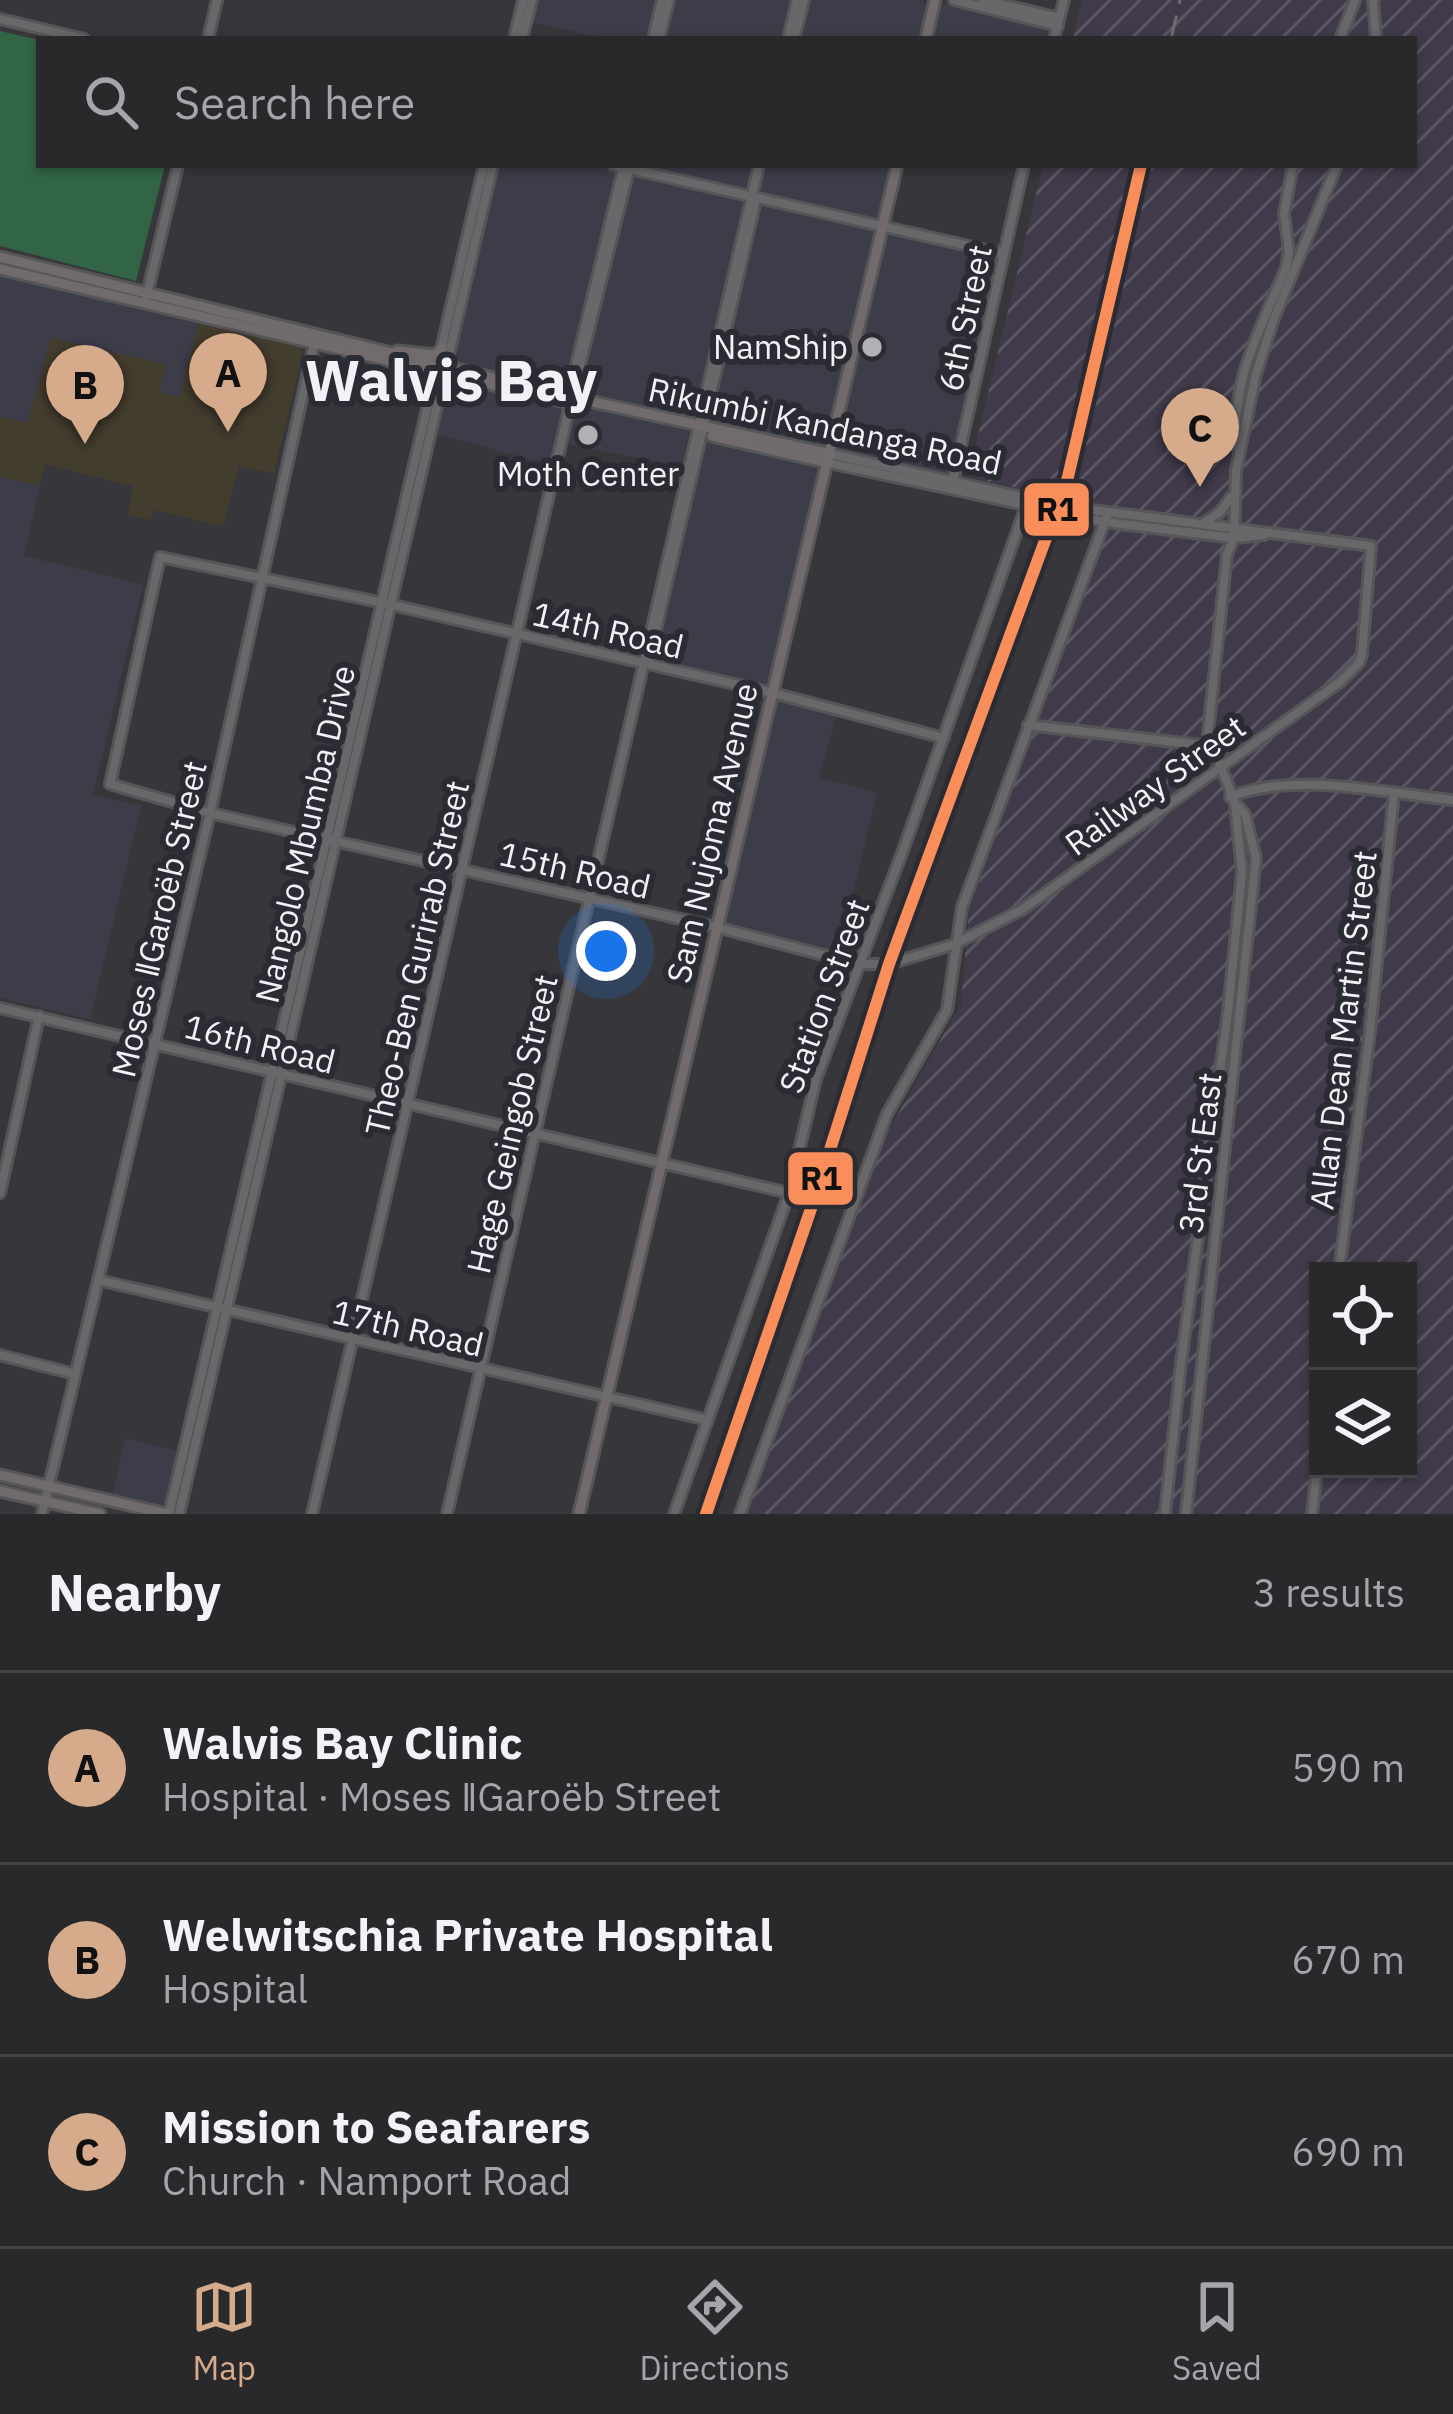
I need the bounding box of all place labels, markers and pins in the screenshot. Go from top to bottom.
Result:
place label: NamShip [713,325,848,368]
pin: A [189,333,267,432]
marker: NamShip [859,334,885,360]
pin: B [46,345,124,444]
pin: C [1161,388,1239,487]
marker: Moth Center [575,422,601,448]
place label: Moth Center [497,452,679,495]

